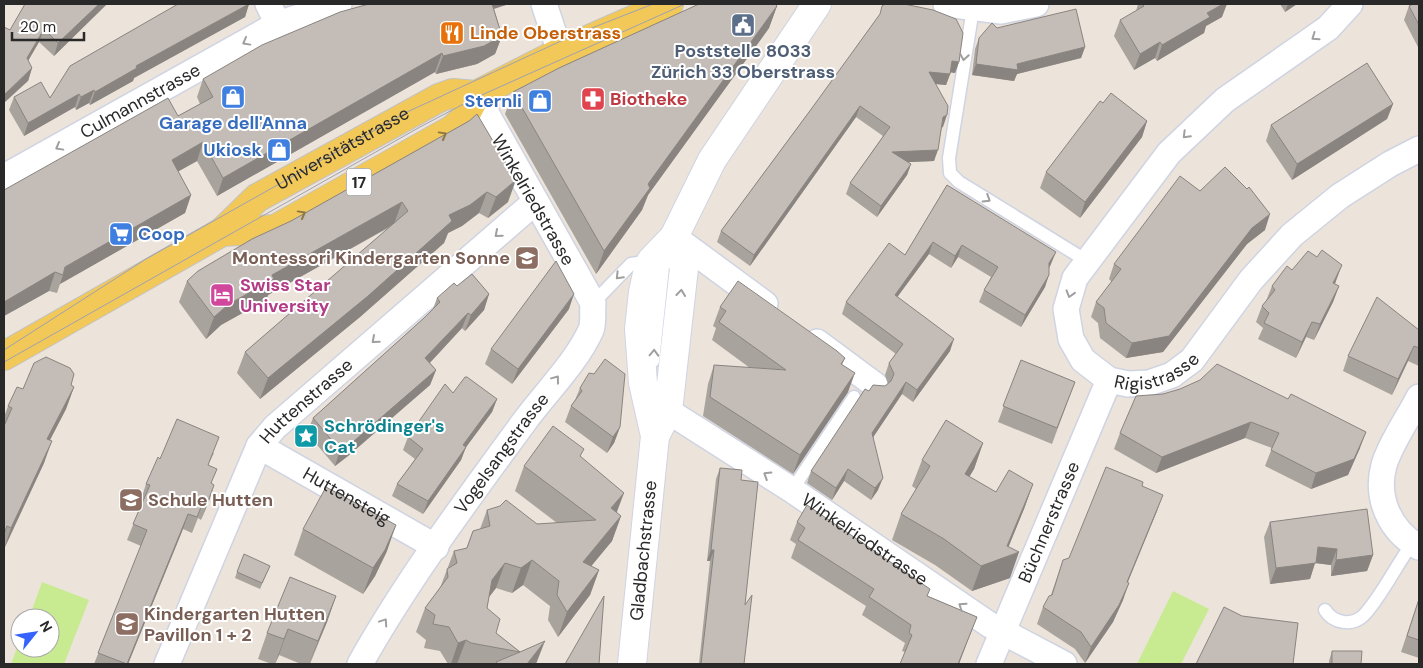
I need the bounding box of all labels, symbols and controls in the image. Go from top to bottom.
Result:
scale bar [12,10,85,42]
public building icon: Poststelle 8033 Zürich 33 Oberstrass [730,12,756,38]
text: 20 m [20,17,56,37]
restaurant icon: Linde Oberstrass [439,20,465,46]
place label: Linde Oberstrass [470,21,621,45]
one-way arrow [1311,31,1321,40]
one-way arrow [243,36,252,46]
place label: Poststelle 8033 Zürich 33 Oberstrass [651,39,835,84]
one-way arrow [960,52,970,61]
street label: Culmannstrasse [76,58,205,144]
shop icon: Garage dell'Anna [220,84,246,110]
pharmacy icon: Biotheke [580,86,606,112]
place label: Biotheke [610,87,687,111]
shop icon: Sternli [527,88,553,114]
place label: Sternli [465,89,522,113]
street label: Universitätstrasse [271,101,414,196]
place label: Garage dell'Anna [159,111,307,135]
street label: Winkelriedstrasse [486,130,580,270]
one-way arrow [1183,130,1192,139]
one-way arrow [438,131,447,141]
shop icon: Ukiosk [266,137,292,163]
place label: Ukiosk [203,138,263,162]
one-way arrow [55,141,64,151]
road number: 17 [346,168,372,196]
one-way arrow [981,193,990,202]
one-way arrow [296,210,305,220]
supermarket icon: Coop [108,221,134,247]
place label: Coop [138,222,185,246]
one-way arrow [494,228,503,237]
school or university icon: Montessori Kindergarten Sonne [514,245,540,271]
place label: Montessori Kindergarten Sonne [232,246,510,270]
one-way arrow [616,271,625,280]
place label: Swiss Star University [240,273,331,318]
hotel icon: Swiss Star University [209,282,235,308]
one-way arrow [675,288,686,296]
one-way arrow [1065,289,1075,298]
one-way arrow [372,335,381,344]
one-way arrow [648,348,659,356]
street label: Rigistrasse [1112,348,1205,396]
street label: Huttenstrasse [254,353,358,449]
one-way arrow [551,376,559,385]
street label: Vogelsangstrasse [449,388,554,519]
place label: Schrödinger's Cat [324,414,445,459]
place icon: Schrödinger's Cat [293,423,319,449]
street label: Büchnerstrasse [1013,458,1085,587]
street label: Huttensteig [299,462,395,531]
one-way arrow [764,472,773,481]
street label: Gladbachstrasse [624,479,662,622]
school or university icon: Schule Hutten [118,487,144,513]
place label: Schule Hutten [148,488,273,512]
street label: Winkelriedstrasse [797,488,933,591]
place label: Kindergarten Hutten Pavillon 1 + 2 [144,602,325,647]
one-way arrow [958,603,967,612]
north arrow [10,608,60,658]
school or university icon: Kindergarten Hutten Pavillon 1 + 2 [114,611,140,637]
text: N [36,618,57,635]
one-way arrow [378,619,387,628]

